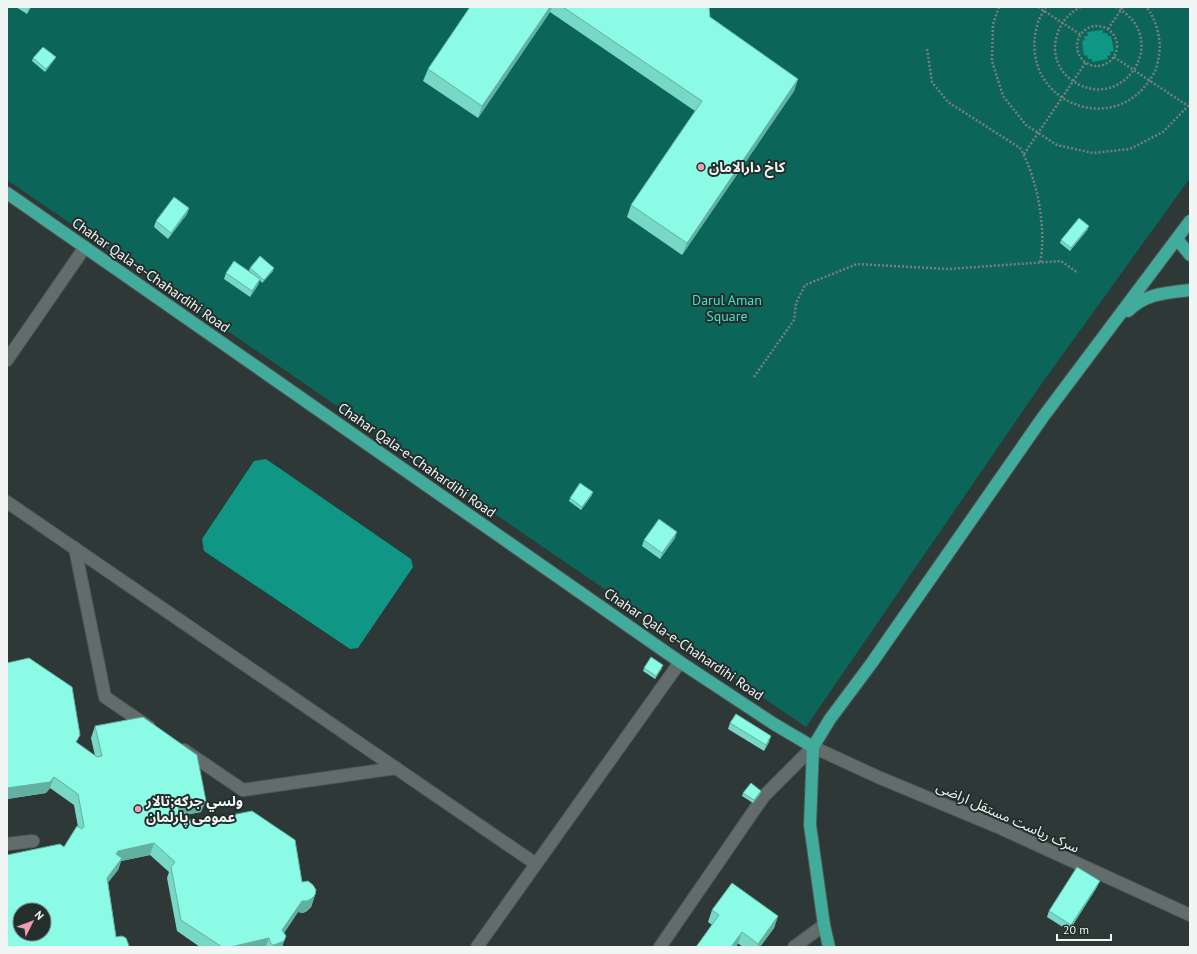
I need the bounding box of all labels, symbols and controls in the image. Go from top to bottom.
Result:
place label: کاخ دارالامان [709,158,786,178]
marker: کاخ دارالامان [696,162,706,172]
street label: Chahar Qala-e-Chahardihi Road [69,214,233,336]
park label: Darul Aman Square [692,291,762,325]
street label: Chahar Qala-e-Chahardihi Road [335,399,499,521]
street label: Chahar Qala-e-Chahardihi Road [601,584,767,704]
street label: سرک ریاست مستقل اراضی [934,777,1082,857]
place label: ولسي جرګه;تالار عمومی پارلمان [145,792,243,827]
marker: ولسي جرګه;تالار عمومی پارلمان [133,804,143,814]
north arrow [12,902,52,942]
text: N [32,908,47,923]
scale bar [1057,916,1111,942]
text: 20 m [1063,922,1089,937]

